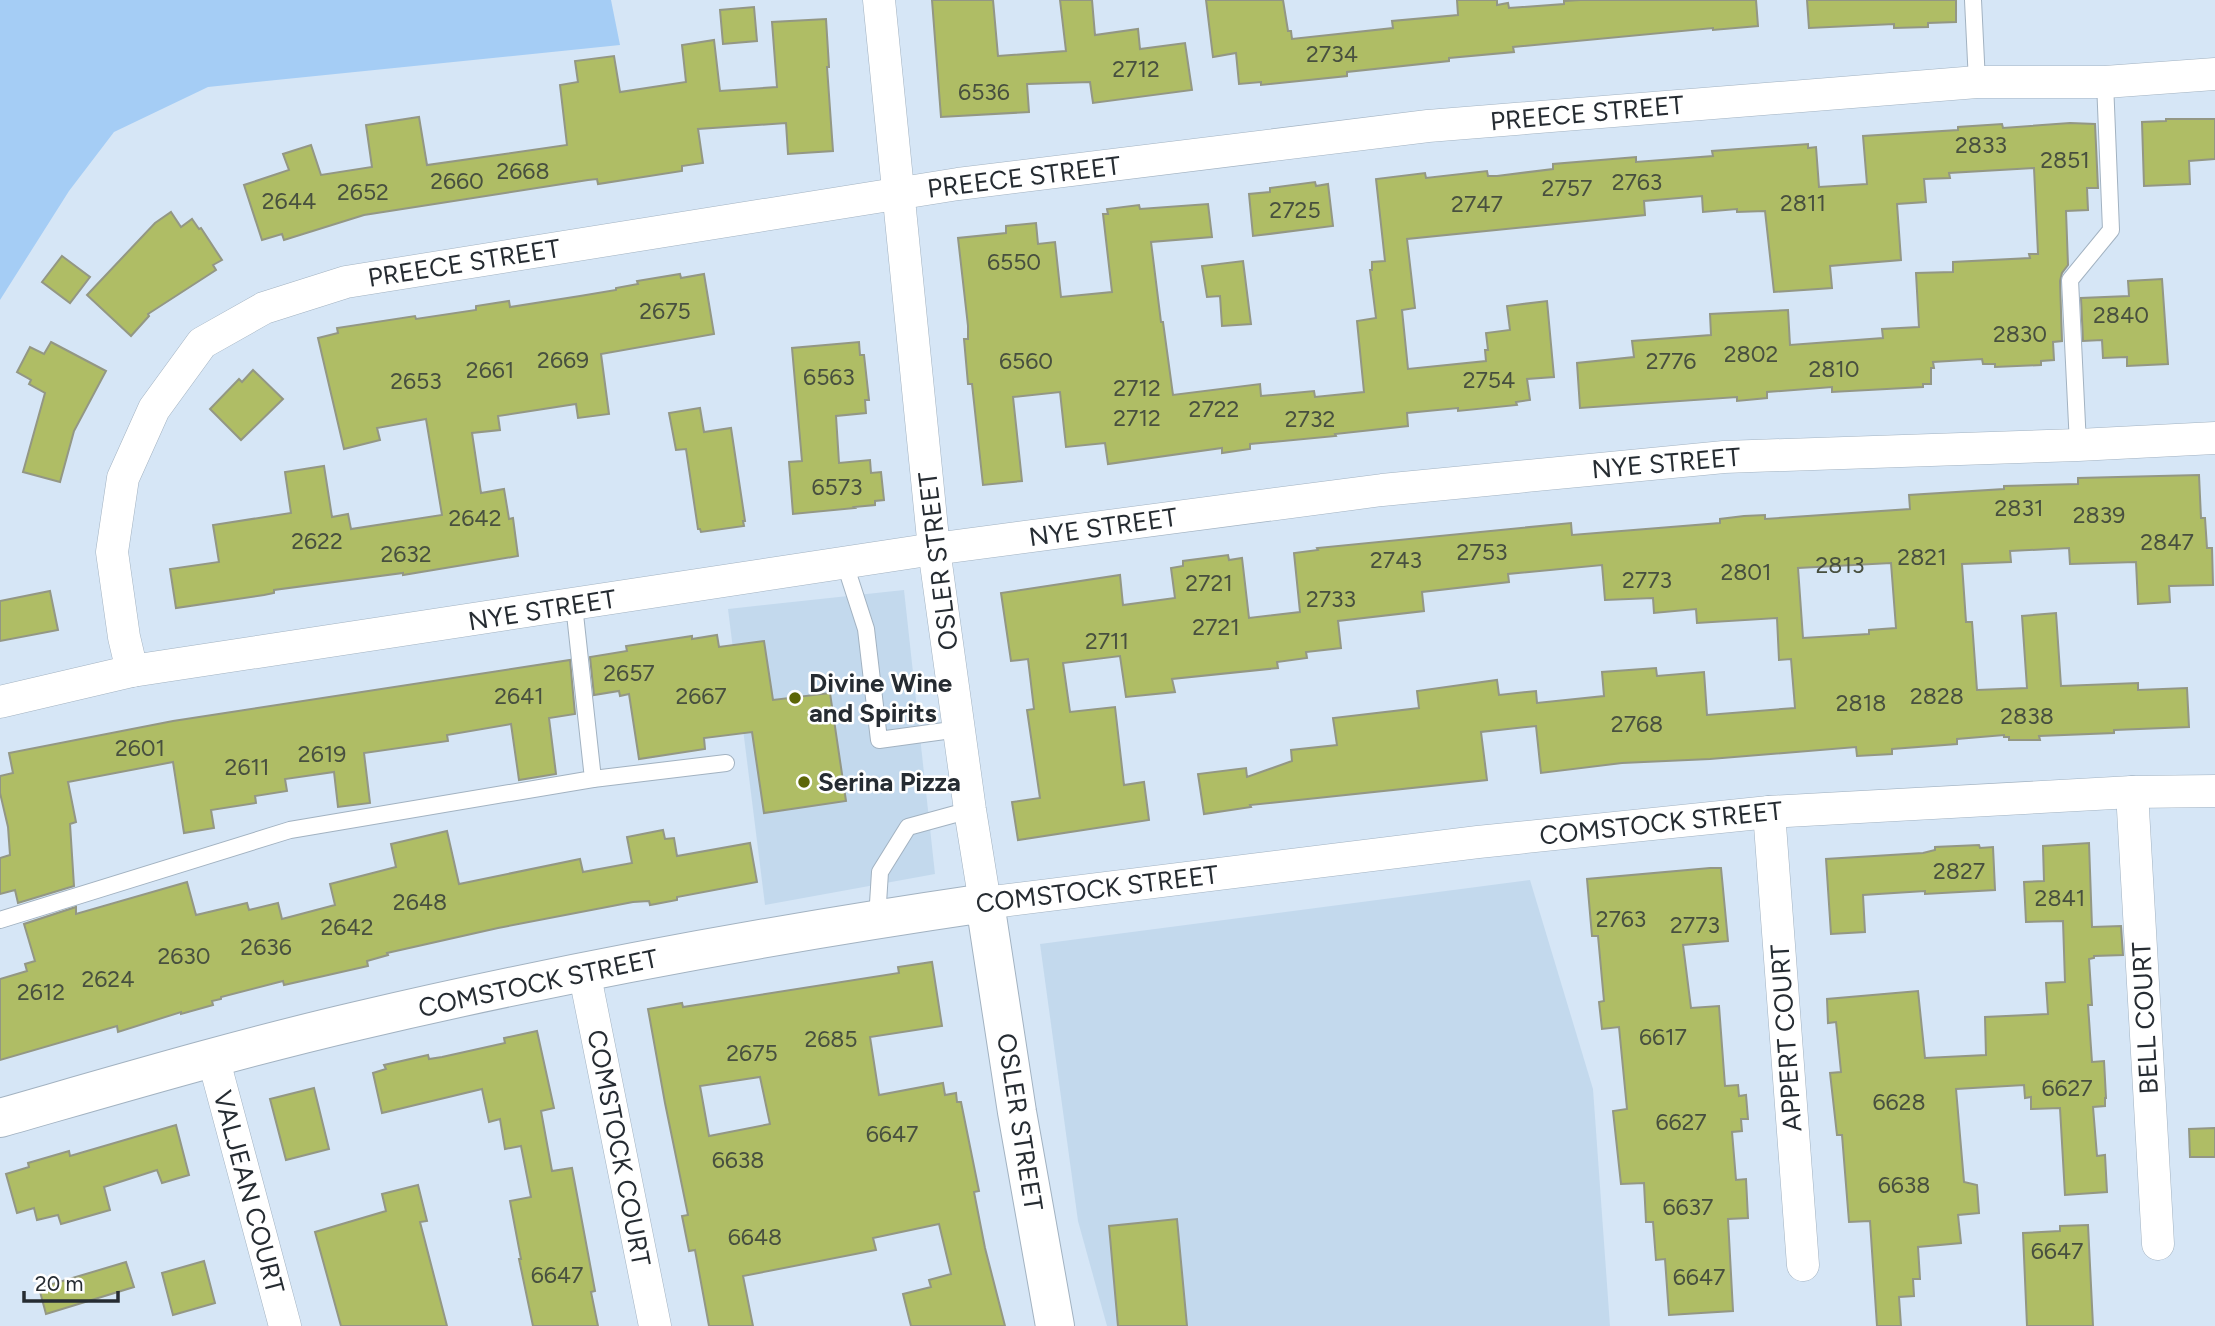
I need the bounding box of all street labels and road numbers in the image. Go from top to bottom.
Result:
street label: PREECE STREET [1489,89,1686,137]
street label: PREECE STREET [926,149,1123,205]
street label: PREECE STREET [365,232,563,294]
street label: NYE STREET [1590,440,1742,485]
street label: OSLER STREET [911,469,965,652]
street label: NYE STREET [1027,501,1180,553]
street label: NYE STREET [466,582,619,637]
street label: COMSTOCK STREET [1538,794,1785,852]
street label: COMSTOCK STREET [974,858,1221,920]
street label: BELL COURT [2125,940,2165,1095]
street label: COMSTOCK STREET [415,942,661,1024]
street label: APPERT COURT [1763,943,1809,1133]
street label: COMSTOCK COURT [580,1027,658,1270]
street label: OSLER STREET [990,1031,1050,1214]
street label: VALJEAN COURT [207,1087,292,1298]

